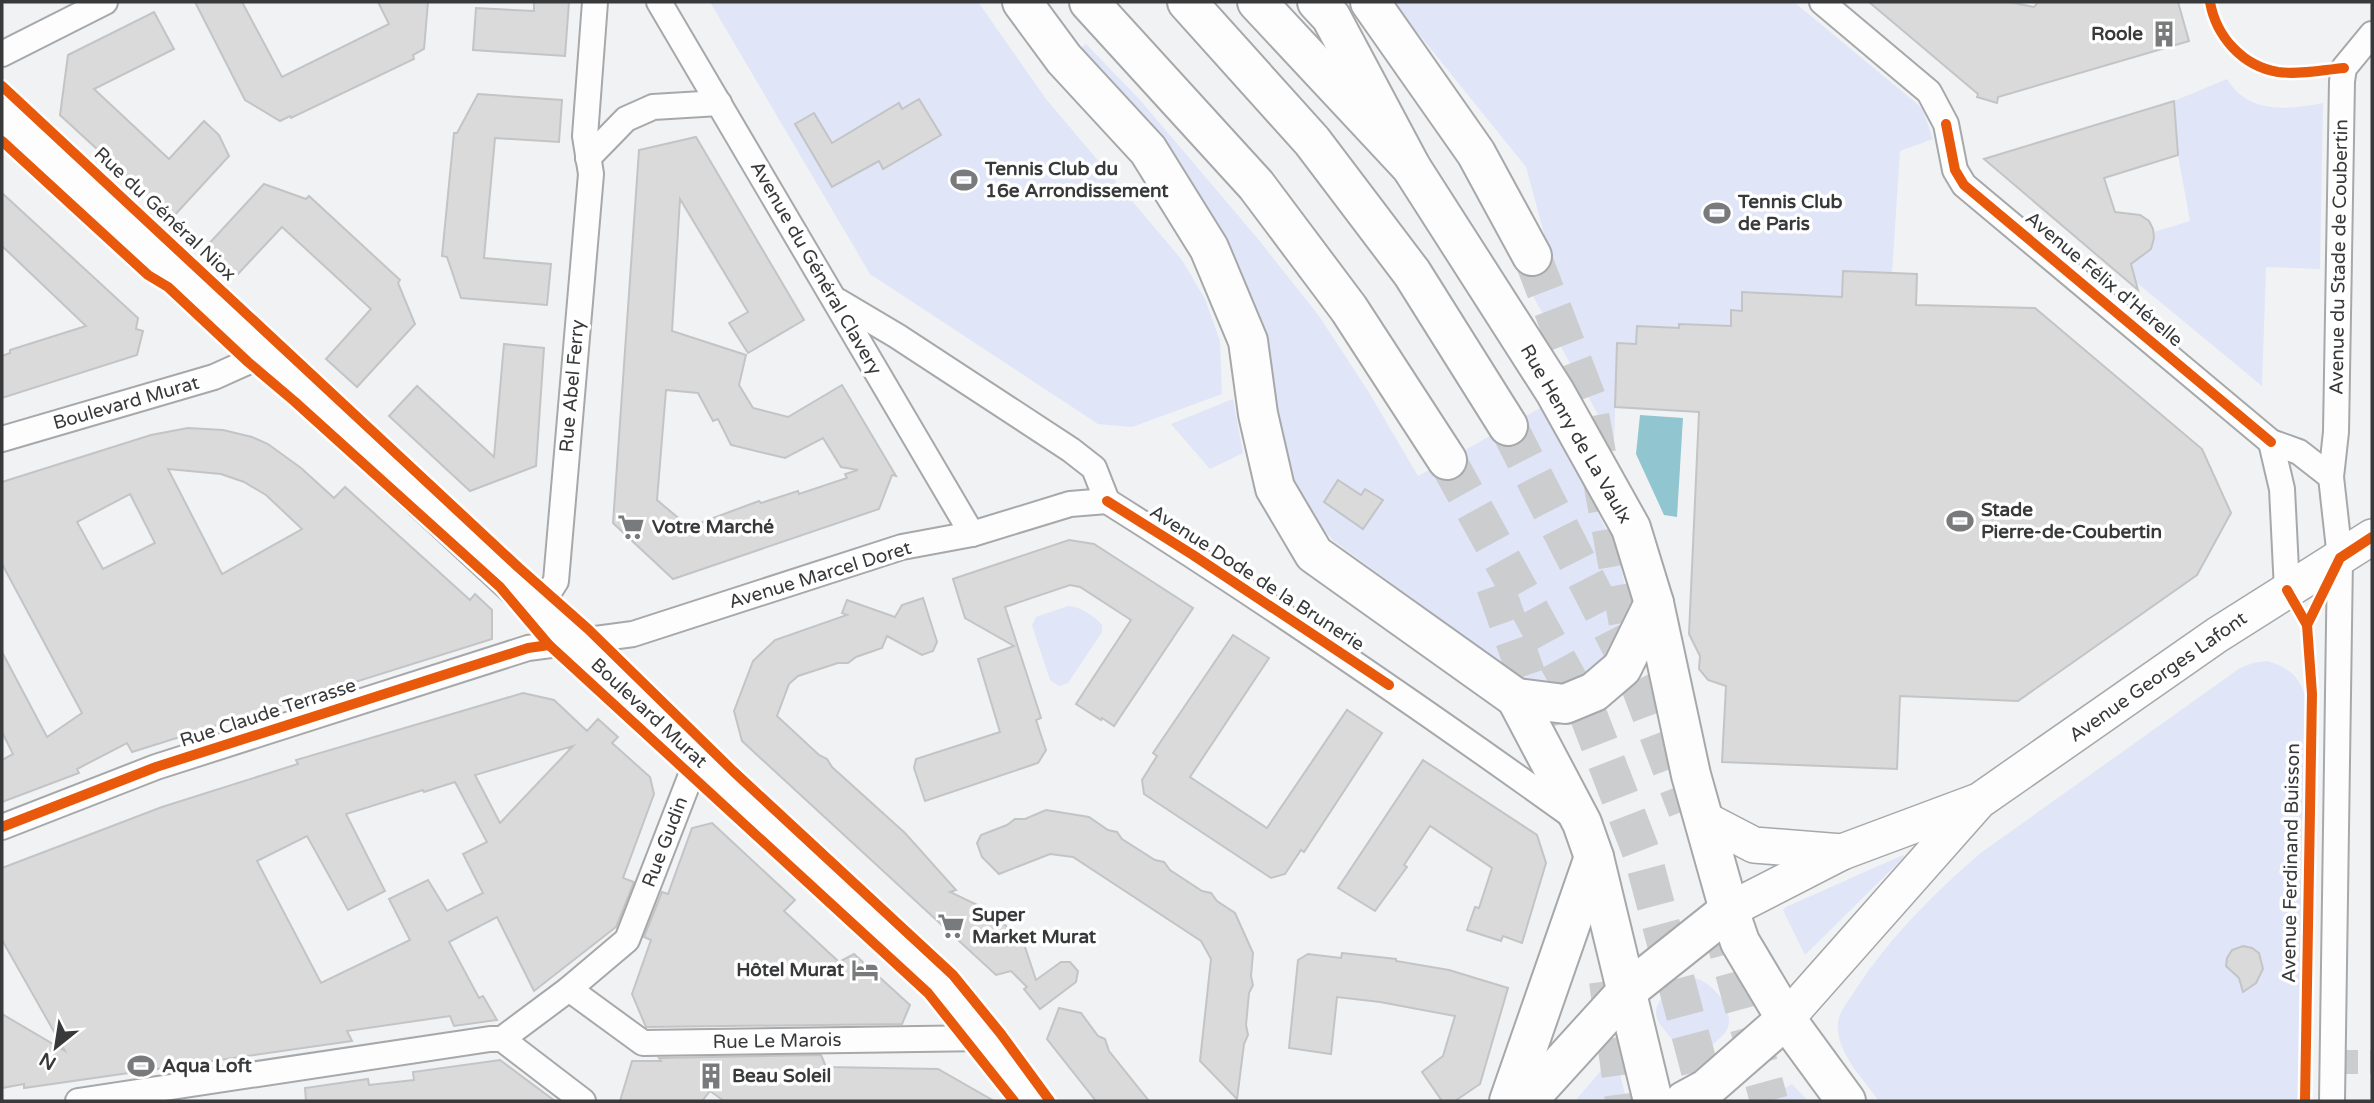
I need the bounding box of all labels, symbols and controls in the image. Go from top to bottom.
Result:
building icon: Roole [2149,19,2179,49]
place label: Roole [2091,23,2143,45]
street label: Avenue du Stade de Coubertin [2326,119,2352,395]
street label: Rue du Général Niox [90,143,240,285]
street label: Avenue du Général Clavery [746,157,886,379]
place label: Tennis Club du 16e Arrondissement [984,158,1169,202]
sports icon: Tennis Club du 16e Arrondissement [949,165,979,195]
place label: Tennis Club de Paris [1737,191,1843,235]
sports icon: Tennis Club de Paris [1702,198,1732,228]
street label: Avenue Félix d'Hérelle [2021,207,2187,351]
street label: Rue Abel Ferry [555,319,589,453]
street label: Rue Henry de La Vaulx [1516,341,1636,527]
street label: Boulevard Murat [50,372,202,434]
place label: Stade Pierre-de-Coubertin [1981,499,2162,543]
street label: Avenue Dode de la Brunerie [1146,500,1368,656]
sports icon: Stade Pierre-de-Coubertin [1945,506,1975,536]
supermarket icon: Votre Marché [616,512,646,542]
place label: Votre Marché [652,516,774,538]
street label: Avenue Marcel Doret [726,537,914,613]
street label: Avenue Georges Lafont [2065,607,2251,747]
street label: Boulevard Murat [586,654,712,772]
street label: Rue Claude Terrasse [177,674,359,752]
street label: Avenue Ferdinand Buisson [2278,743,2304,983]
street label: Rue Gudin [638,794,692,890]
place label: Super Market Murat [972,904,1097,948]
supermarket icon: Super Market Murat [936,911,966,941]
hotel icon: Hôtel Murat [850,955,880,985]
place label: Hôtel Murat [736,959,845,981]
north arrow [21,1012,91,1082]
street label: Rue Le Marois [712,1029,842,1053]
text: N [36,1048,60,1074]
sports icon: Aqua Loft [126,1051,156,1081]
place label: Aqua Loft [162,1055,253,1078]
building icon: Beau Soleil [696,1061,726,1091]
place label: Beau Soleil [732,1065,831,1087]

